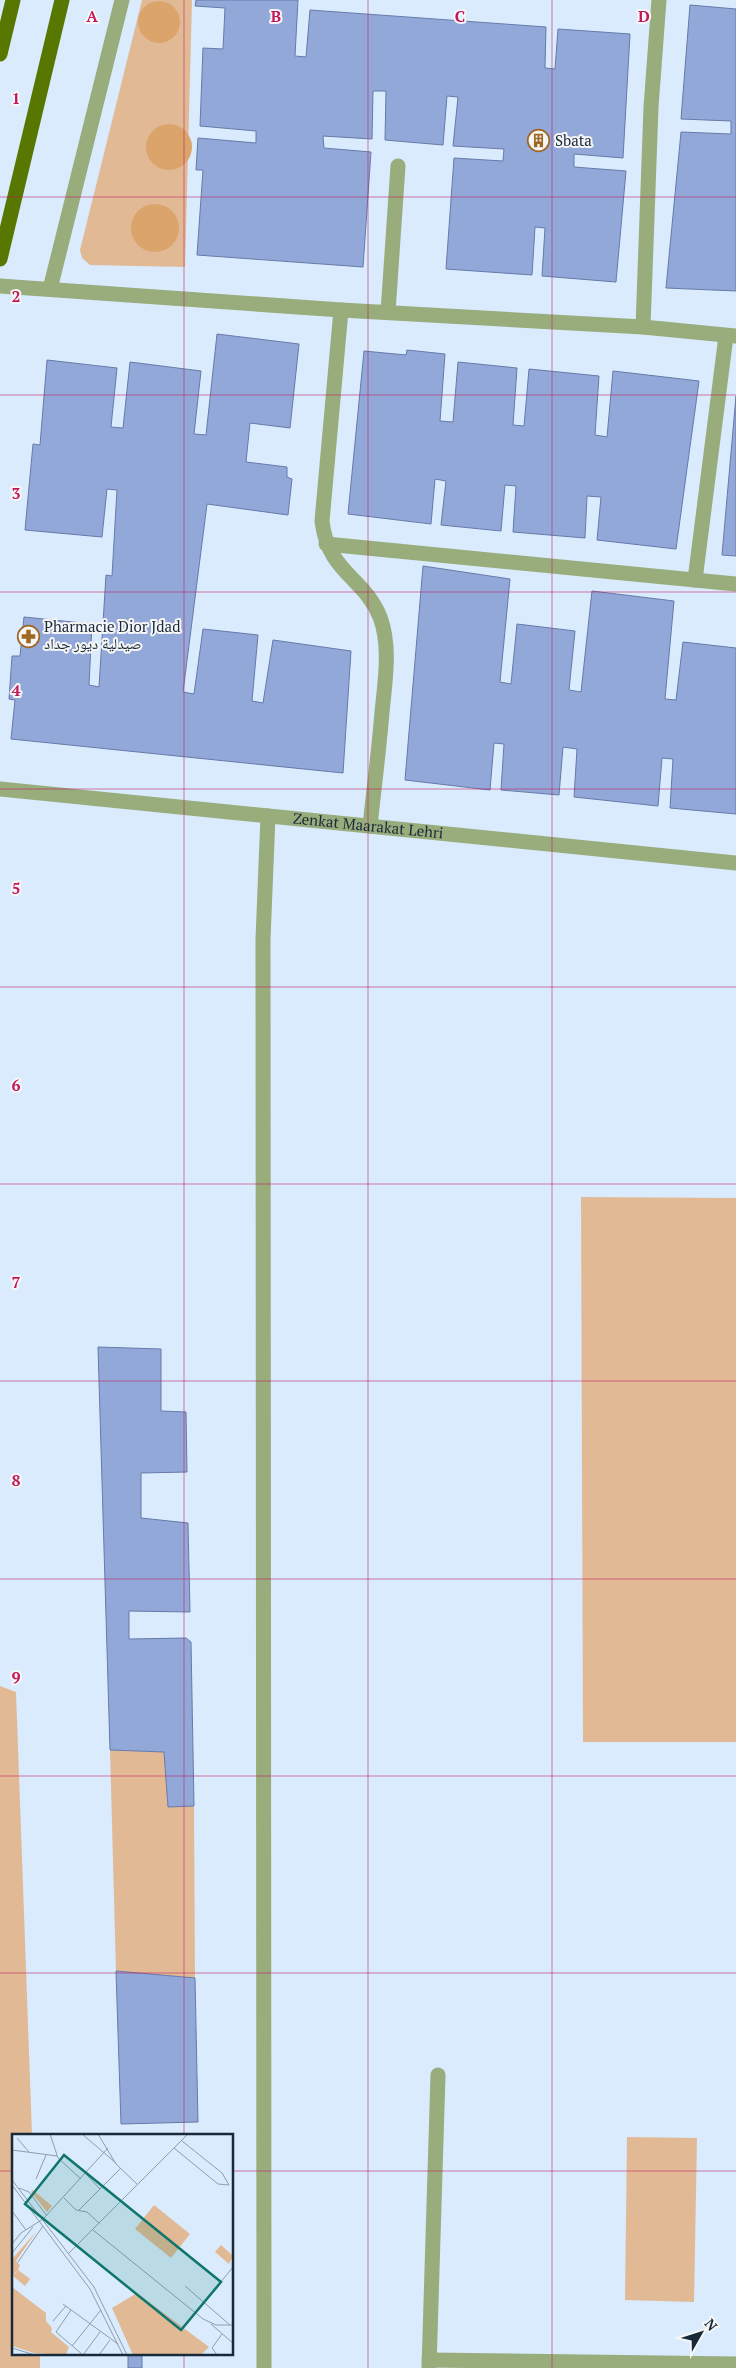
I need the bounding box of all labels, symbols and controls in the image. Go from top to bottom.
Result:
text: A [86,5,98,27]
text: B [271,5,281,27]
text: C [455,5,465,27]
text: D [638,5,650,27]
text: 1 [11,87,21,109]
building icon: Sbata [527,129,551,153]
place label: Sbata [555,130,592,150]
text: 2 [11,285,21,307]
text: 3 [11,482,21,504]
place label: Pharmacie Dior Jdad صيدلية ديور جداد [44,616,180,653]
pharmacy icon: Pharmacie Dior Jdad صيدلية ديور جداد [16,624,40,648]
text: 4 [11,679,21,701]
street label: Zenkat Maarakat Lehri [292,808,444,843]
text: 5 [11,877,21,899]
text: 6 [11,1074,21,1096]
text: 7 [11,1271,21,1293]
text: 8 [11,1469,21,1491]
text: 9 [11,1666,21,1688]
inset map [12,2134,234,2356]
north arrow [676,2308,726,2358]
text: N [701,2314,722,2335]

